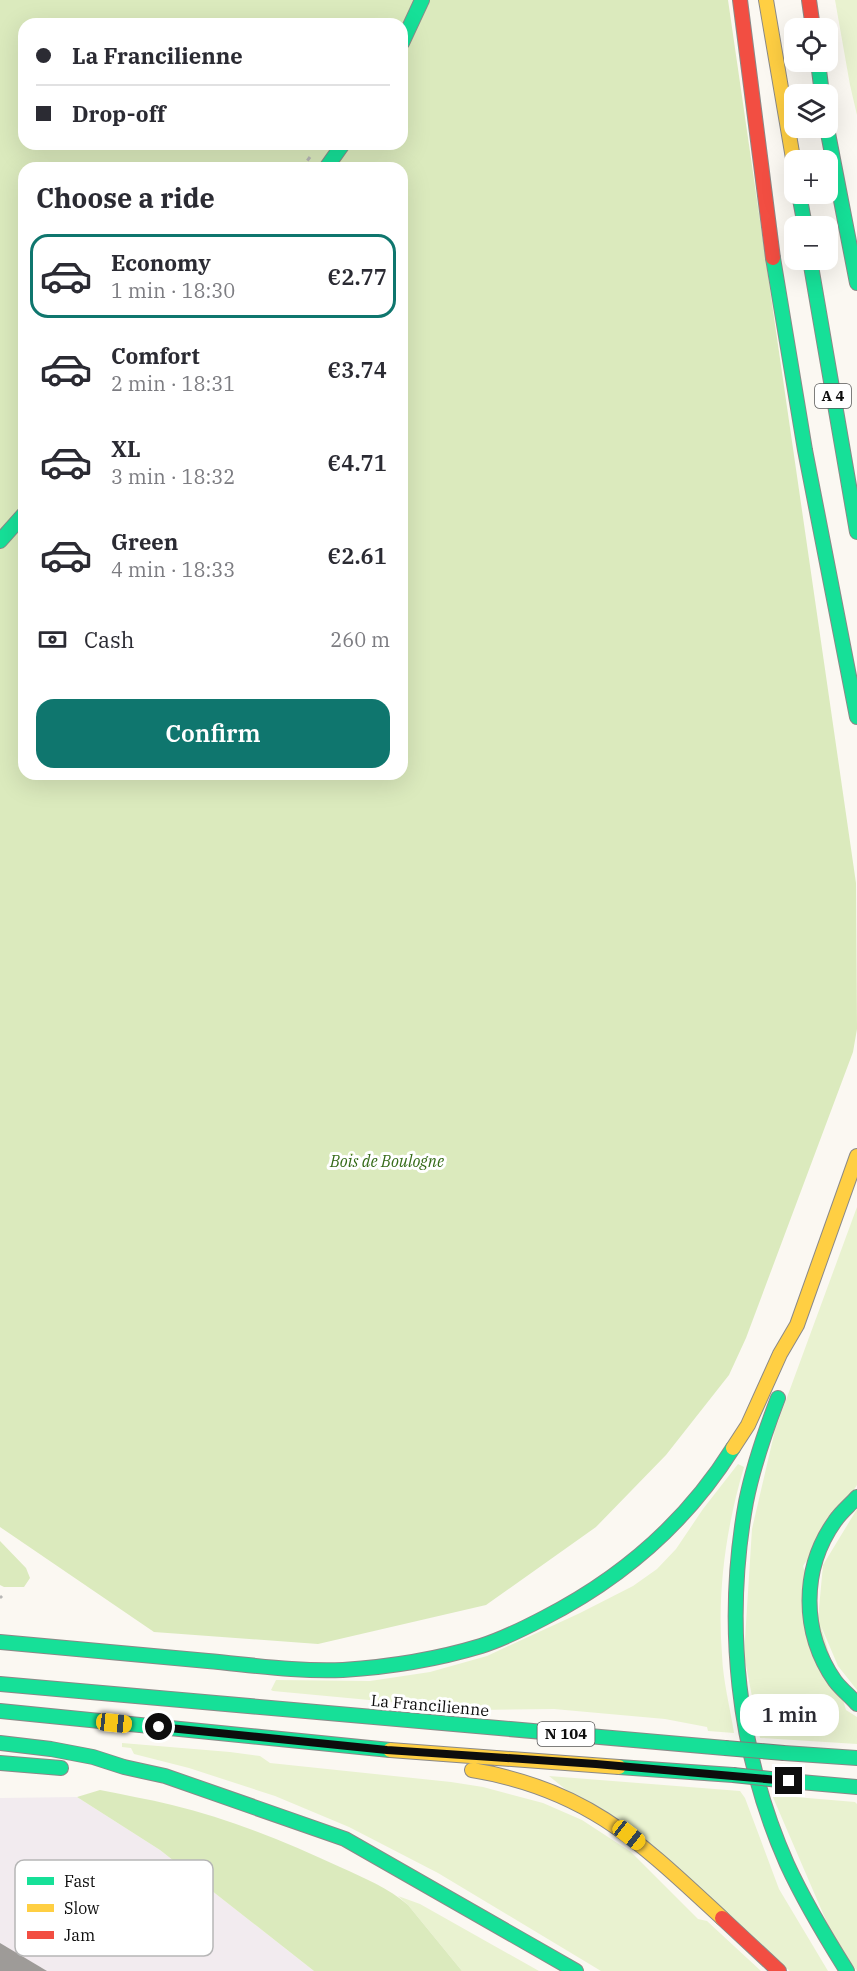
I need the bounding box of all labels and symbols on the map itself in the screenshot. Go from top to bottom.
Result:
road number: A 4 [815,384,851,408]
park label: Bois de Boulogne [329,1151,444,1171]
street label: La Francilienne [370,1690,490,1720]
callout: 1 min [740,1694,838,1736]
car [95,1712,133,1734]
route start [145,1713,172,1740]
road number: N 104 [538,1722,594,1746]
route end [775,1767,802,1794]
car [609,1817,649,1853]
legend [15,1860,213,1956]
text: Fast [64,1871,96,1891]
text: Slow [64,1898,100,1918]
text: Jam [64,1925,95,1945]

